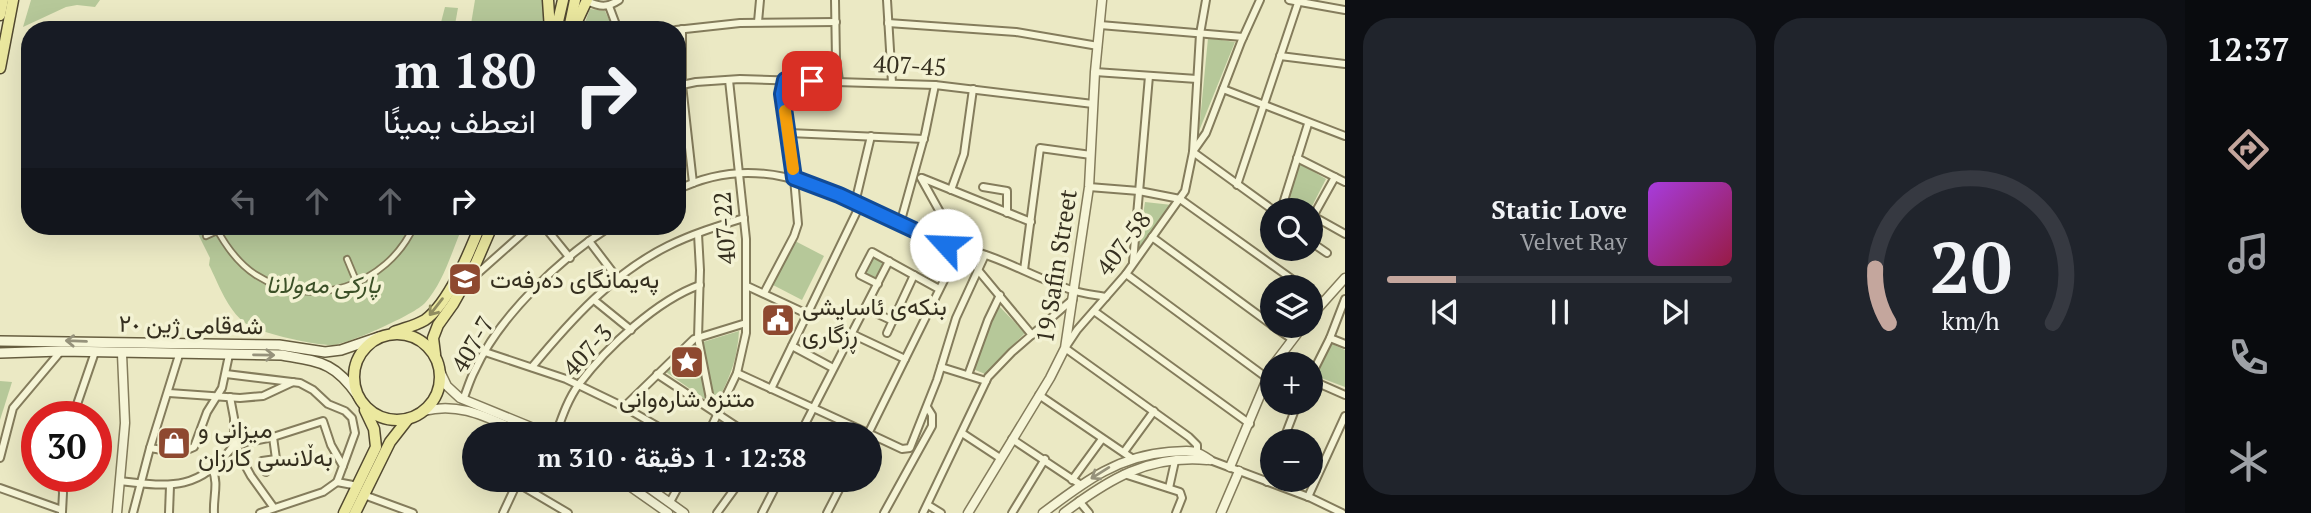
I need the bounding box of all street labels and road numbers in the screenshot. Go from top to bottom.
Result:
street label: 407-45 [873,47,947,83]
street label: 19 Safin Street [1028,187,1084,345]
street label: 407-22 [705,191,743,265]
street label: 407-58 [1088,204,1158,282]
street label: شەقامی ژین ٢٠ [118,307,264,341]
street label: 407-7 [443,310,501,378]
street label: 407-3 [555,317,619,383]

